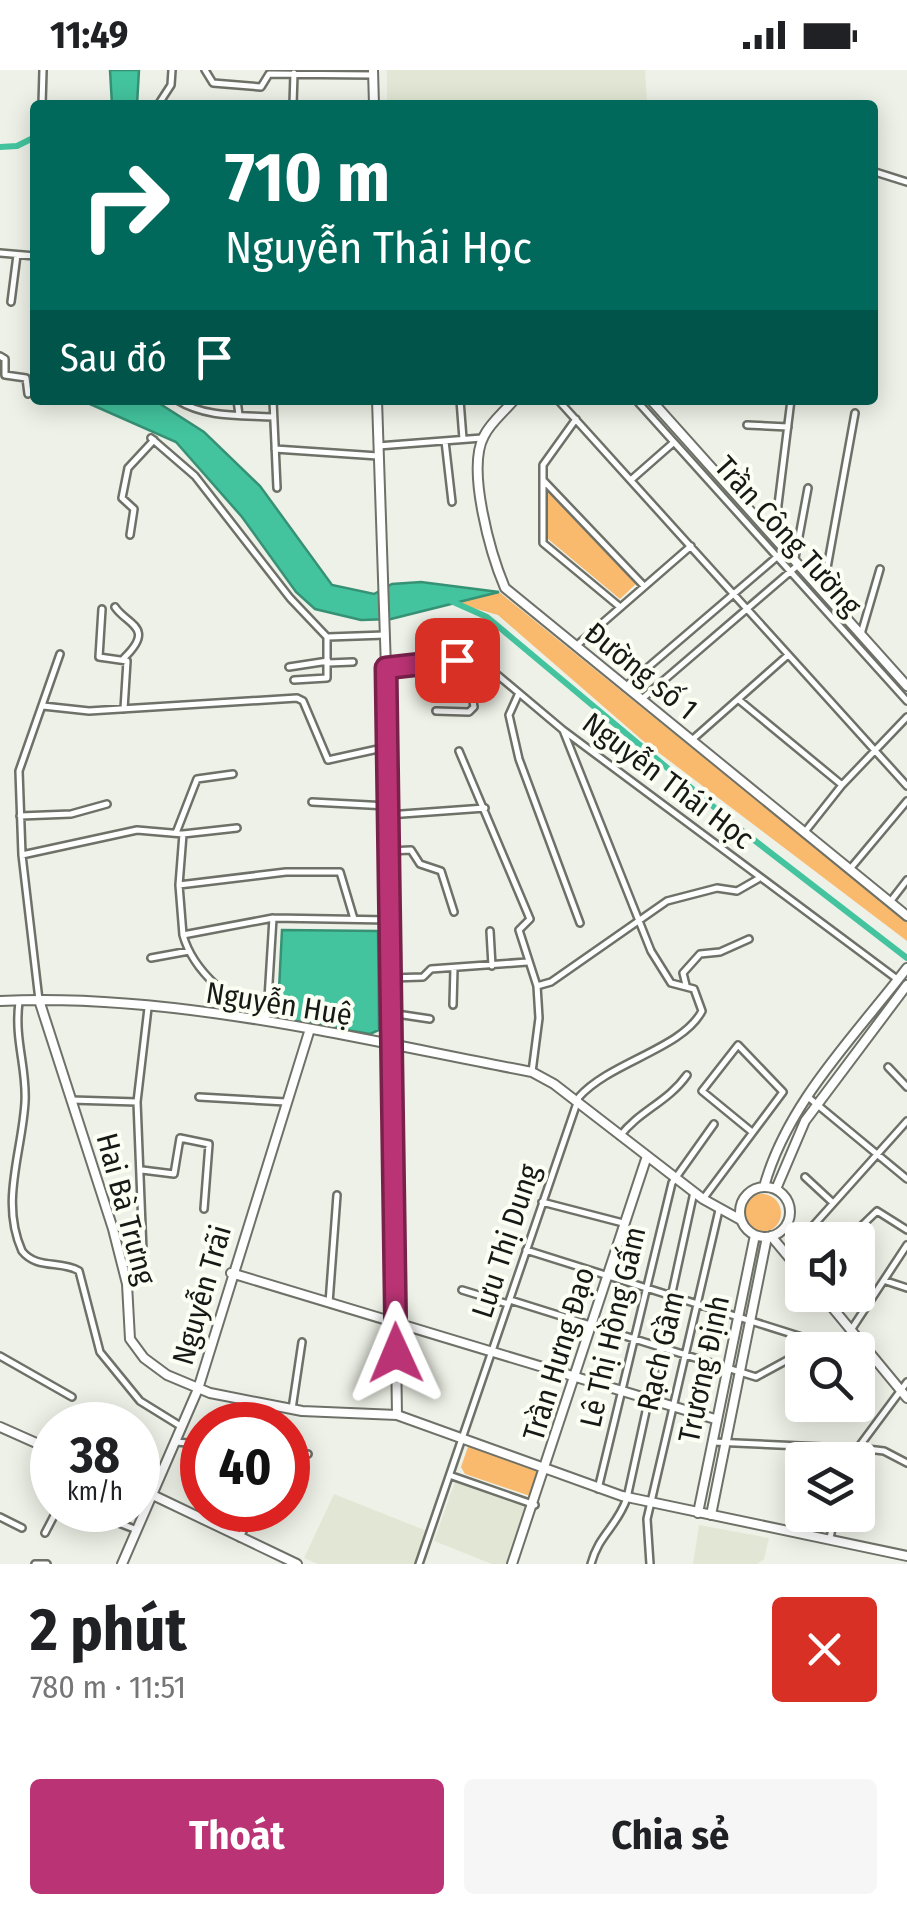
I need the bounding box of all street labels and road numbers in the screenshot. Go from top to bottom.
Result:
street label: Trần Công Tường [707,449,870,624]
street label: Đường số 1 [577,615,705,727]
street label: Nguyễn Thái Học [576,705,761,857]
street label: Nguyễn Huệ [203,975,355,1033]
street label: Hai Bà Trưng [88,1129,164,1290]
street label: Lưu Thị Dung [464,1159,548,1322]
street label: Nguyễn Trãi [165,1221,239,1369]
street label: Lê Thị Hồng Gấm [572,1223,654,1431]
street label: Trần Hưng Đạo [516,1263,602,1445]
street label: Rạch Gầm [630,1288,692,1414]
street label: Trương Định [671,1292,737,1446]

